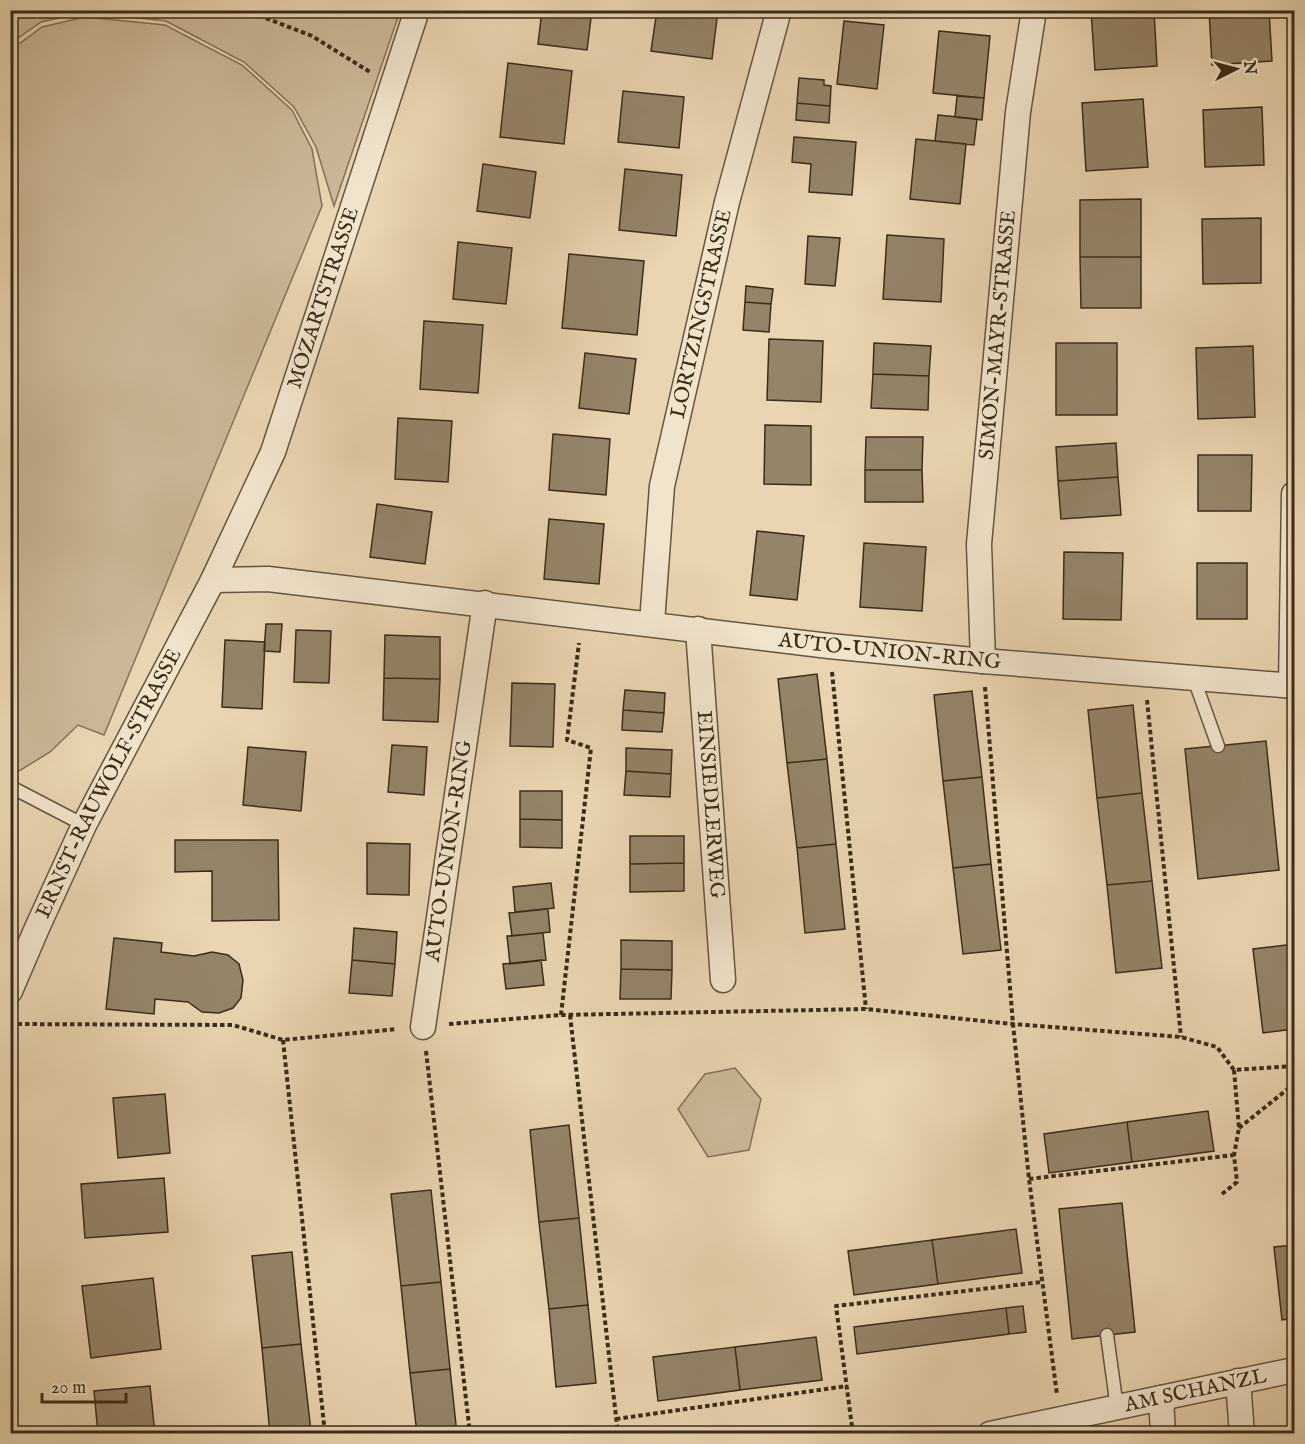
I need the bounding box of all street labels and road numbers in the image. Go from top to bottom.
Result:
street label: MOZARTSTRASSE [281,204,365,392]
street label: LORTZINGSTRASSE [664,207,738,421]
street label: SIMON-MAYR-STRASSE [973,209,1023,461]
street label: AUTO-UNION-RING [776,626,1002,676]
street label: ERNST-RAUWOLF-STRASSE [30,644,188,923]
street label: EINSIEDLERWEG [690,710,731,900]
street label: AUTO-UNION-RING [419,738,478,964]
street label: AM SCHANZL [1121,1363,1269,1419]

